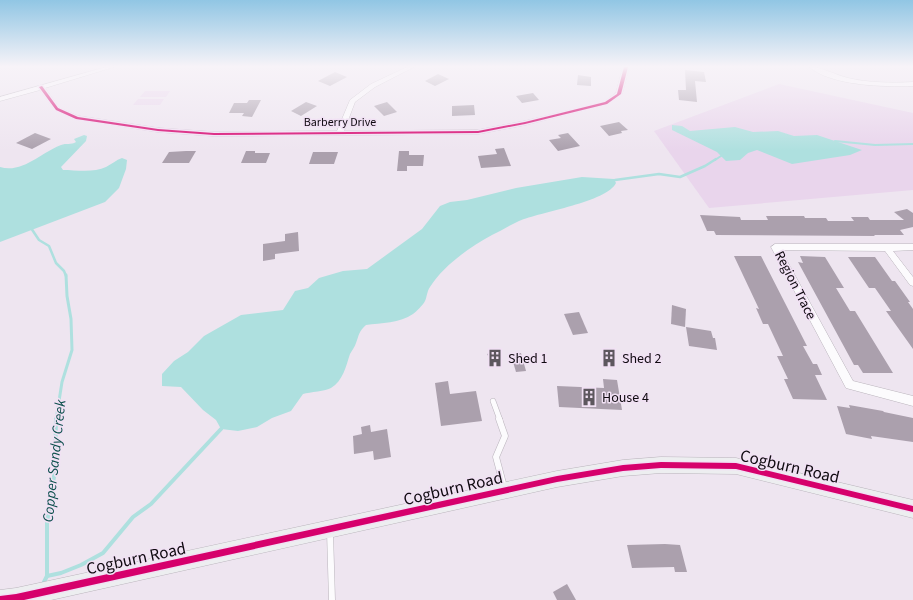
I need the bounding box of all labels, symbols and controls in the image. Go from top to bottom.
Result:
street label: Barberry Drive [304,114,376,131]
street label: Region Trace [769,248,821,323]
building icon: Shed 1 [485,348,505,368]
building icon: Shed 2 [599,348,619,368]
place label: Shed 1 [508,349,548,369]
place label: Shed 2 [622,349,662,369]
building icon: House 4 [579,387,599,407]
place label: House 4 [602,388,649,408]
water label: Copper Sandy Creek [38,398,71,523]
street label: Cogburn Road [738,444,842,490]
street label: Cogburn Road [401,466,505,512]
street label: Cogburn Road [84,537,188,581]

